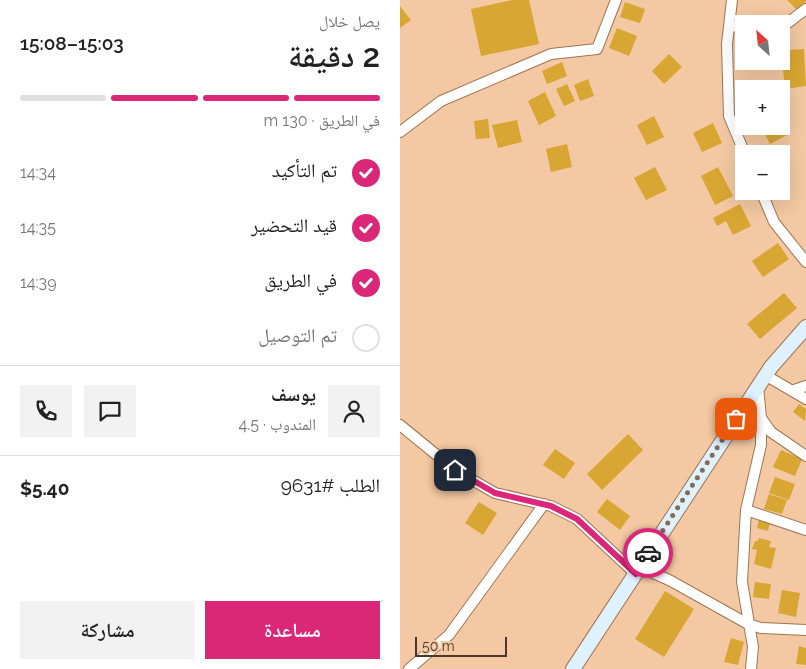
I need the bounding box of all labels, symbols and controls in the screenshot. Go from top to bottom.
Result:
text: يصل خلال [319,12,380,31]
north arrow [735,15,790,70]
map controls [735,15,790,200]
text: 15:03–15:08 [20,32,124,54]
text: 2 دقيقة [288,37,380,74]
button: + [735,80,790,135]
text: في الطريق · 130 m [264,111,380,130]
button: − [735,145,790,200]
text: تم التأكيد [272,159,337,181]
icon: check [352,159,380,187]
text: 14:34 [20,163,56,182]
text: قيد التحضير [251,214,337,236]
icon: check [352,214,380,242]
text: 14:35 [20,218,56,237]
text: في الطريق [264,269,337,291]
icon: check [352,269,380,297]
text: 14:39 [20,273,57,292]
text: تم التوصيل [258,324,337,346]
text: يوسف [271,383,316,405]
button: phone [20,385,72,437]
button: chat [84,385,136,437]
button: person [328,385,380,437]
pin [715,398,757,440]
icon: bag [722,405,750,433]
text: المندوب · 4.5 [238,415,316,434]
pin [434,449,476,491]
icon: home [441,456,469,484]
text: الطلب #9631 [281,474,380,496]
text: $5.40 [20,477,69,499]
courier [623,528,673,578]
icon: car [634,539,662,567]
button: مشاركة [20,601,195,659]
button: مساعدة [205,601,380,659]
scale bar [415,634,508,657]
text: 50 m [422,638,455,654]

